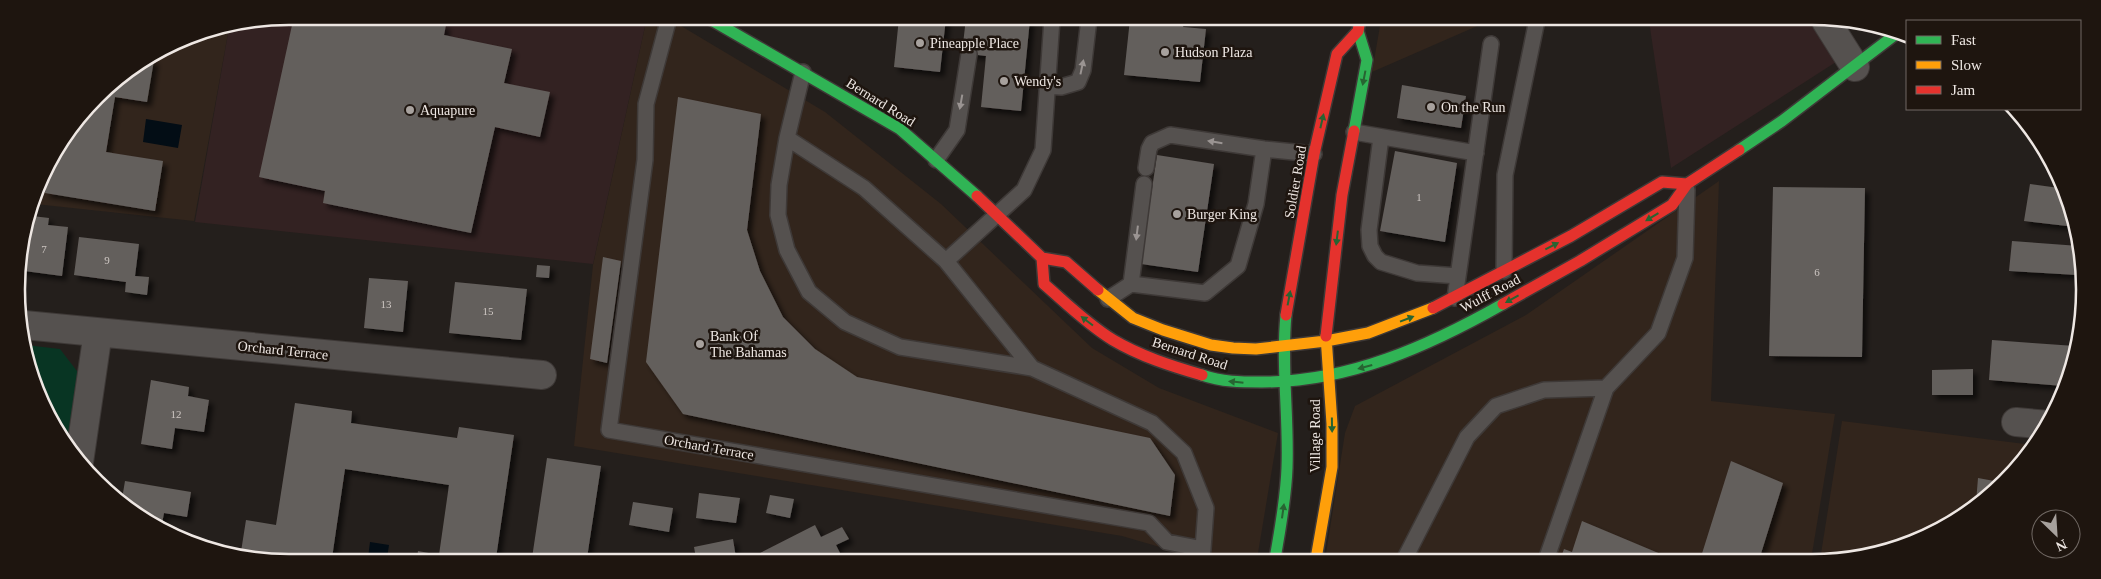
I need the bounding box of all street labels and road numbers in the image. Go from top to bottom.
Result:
street label: Bernard Road [844,75,918,129]
street label: Soldier Road [1282,145,1309,220]
street label: Wulff Road [1458,271,1523,315]
street label: Bernard Road [1150,334,1229,373]
street label: Orchard Terrace [237,338,329,363]
street label: Village Road [1308,399,1323,473]
street label: Orchard Terrace [663,432,755,463]

